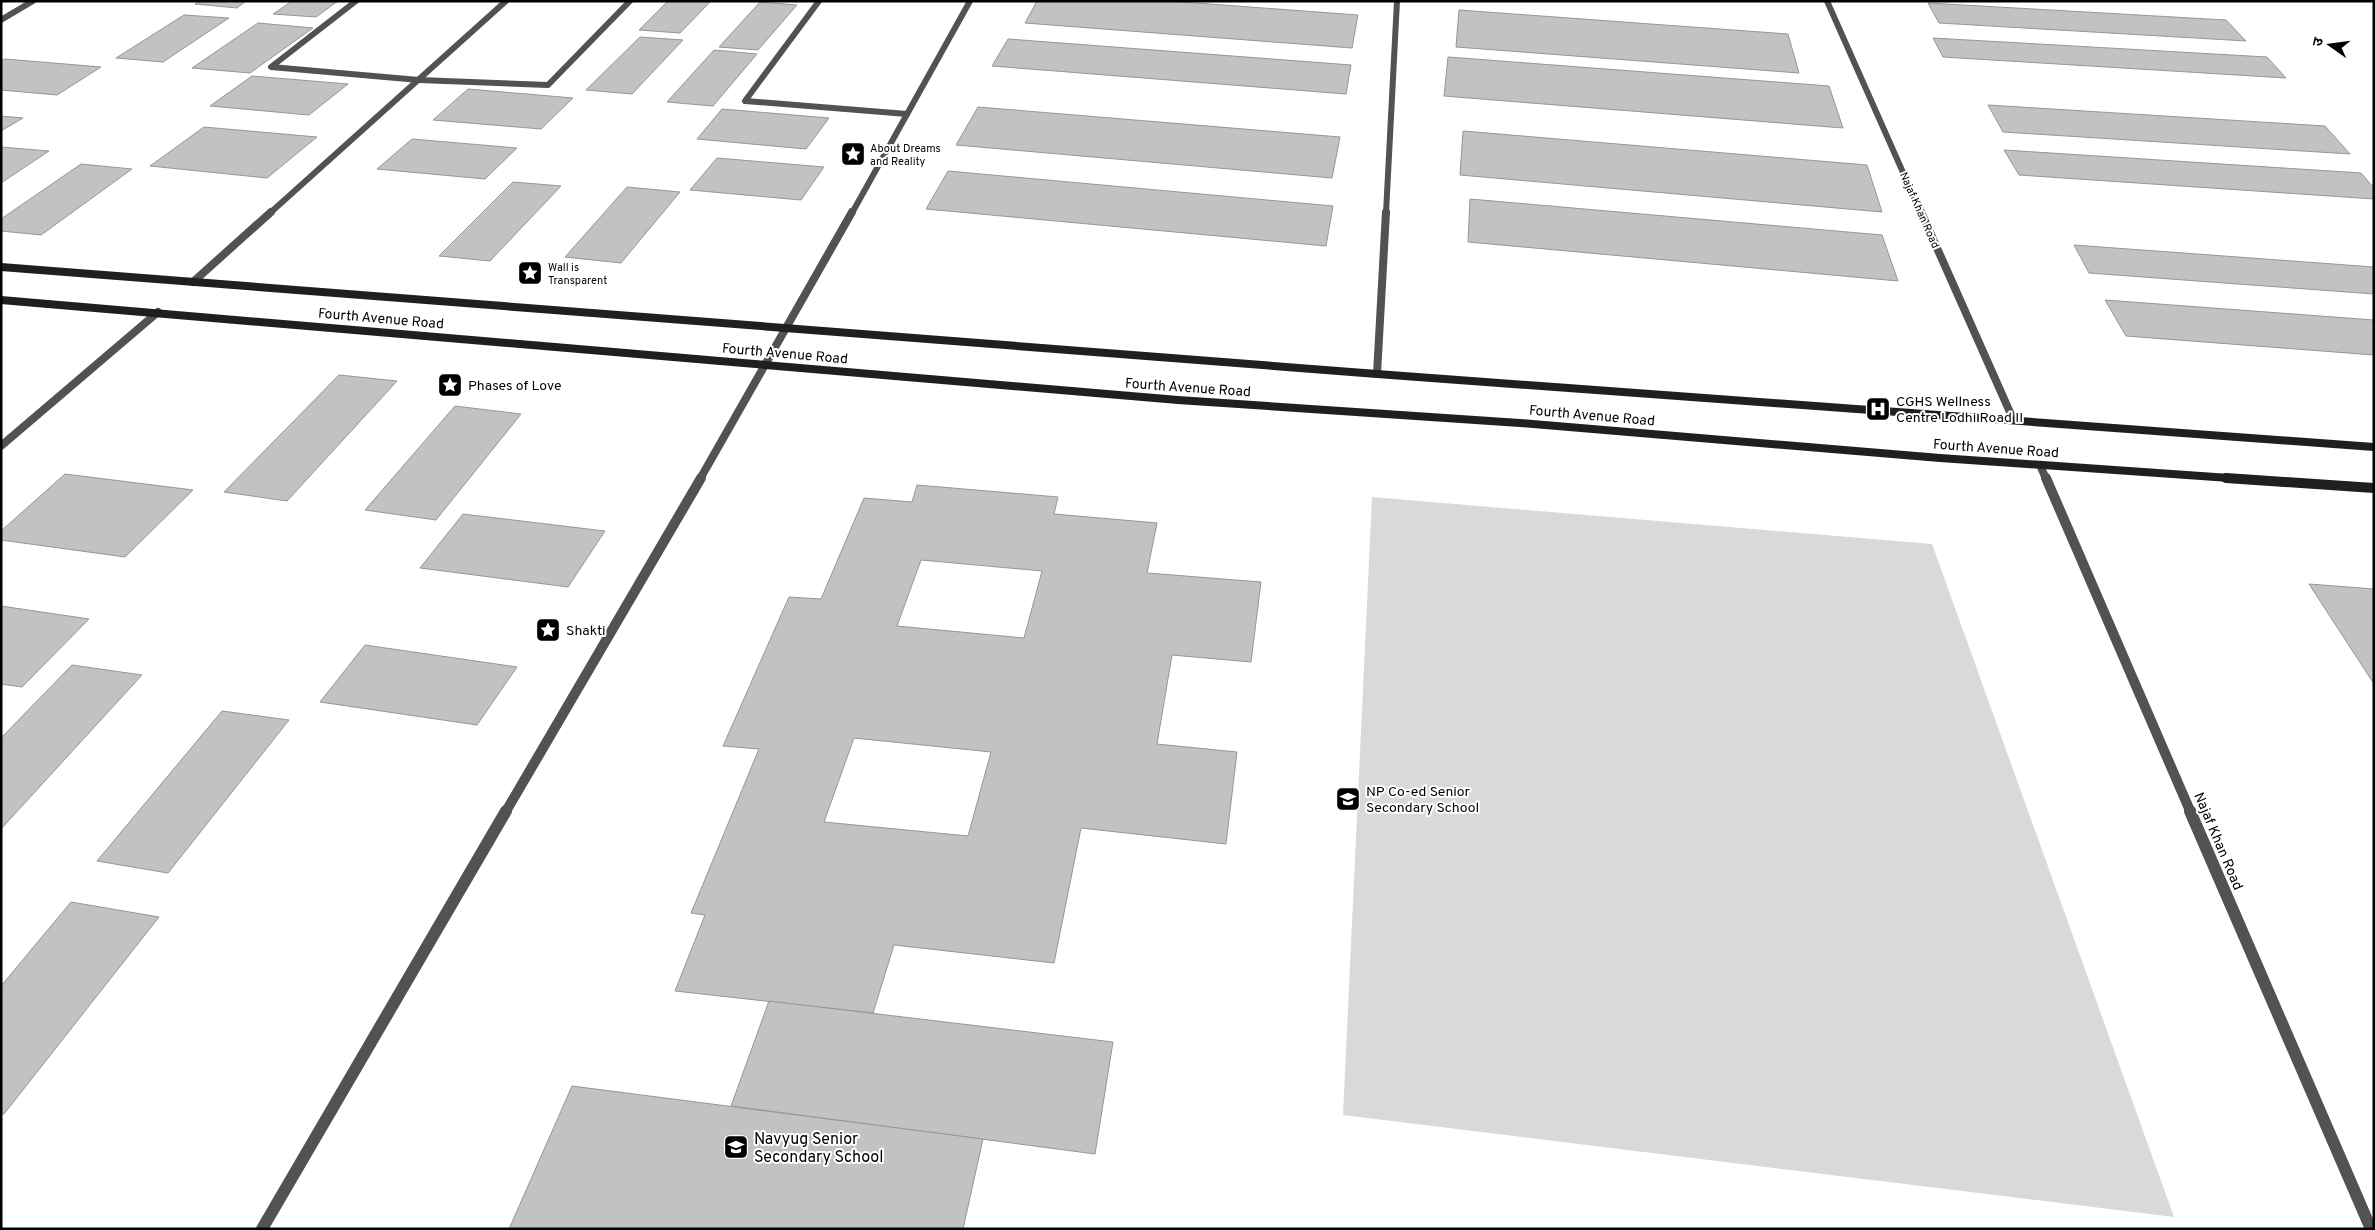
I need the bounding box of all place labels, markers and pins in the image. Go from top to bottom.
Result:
place icon: About Dreams and Reality [840,141,866,167]
place label: About Dreams and Reality [870,142,941,169]
place icon: Wall is Transparent [517,260,543,286]
place label: Wall is Transparent [548,261,607,288]
place icon: Phases of Love [437,372,463,398]
place label: Phases of Love [468,378,562,395]
place label: CGHS Wellness Centre Lodhi Road II [1896,394,2023,427]
hospital icon: CGHS Wellness Centre Lodhi Road II [1865,396,1891,422]
place icon: Shakti [535,617,561,643]
place label: Shakti [566,623,606,640]
place label: NP Co-ed Senior Secondary School [1366,784,1479,817]
school or university icon: NP Co-ed Senior Secondary School [1335,786,1361,812]
place label: Navyug Senior Secondary School [754,1130,883,1168]
school or university icon: Navyug Senior Secondary School [723,1134,749,1160]

